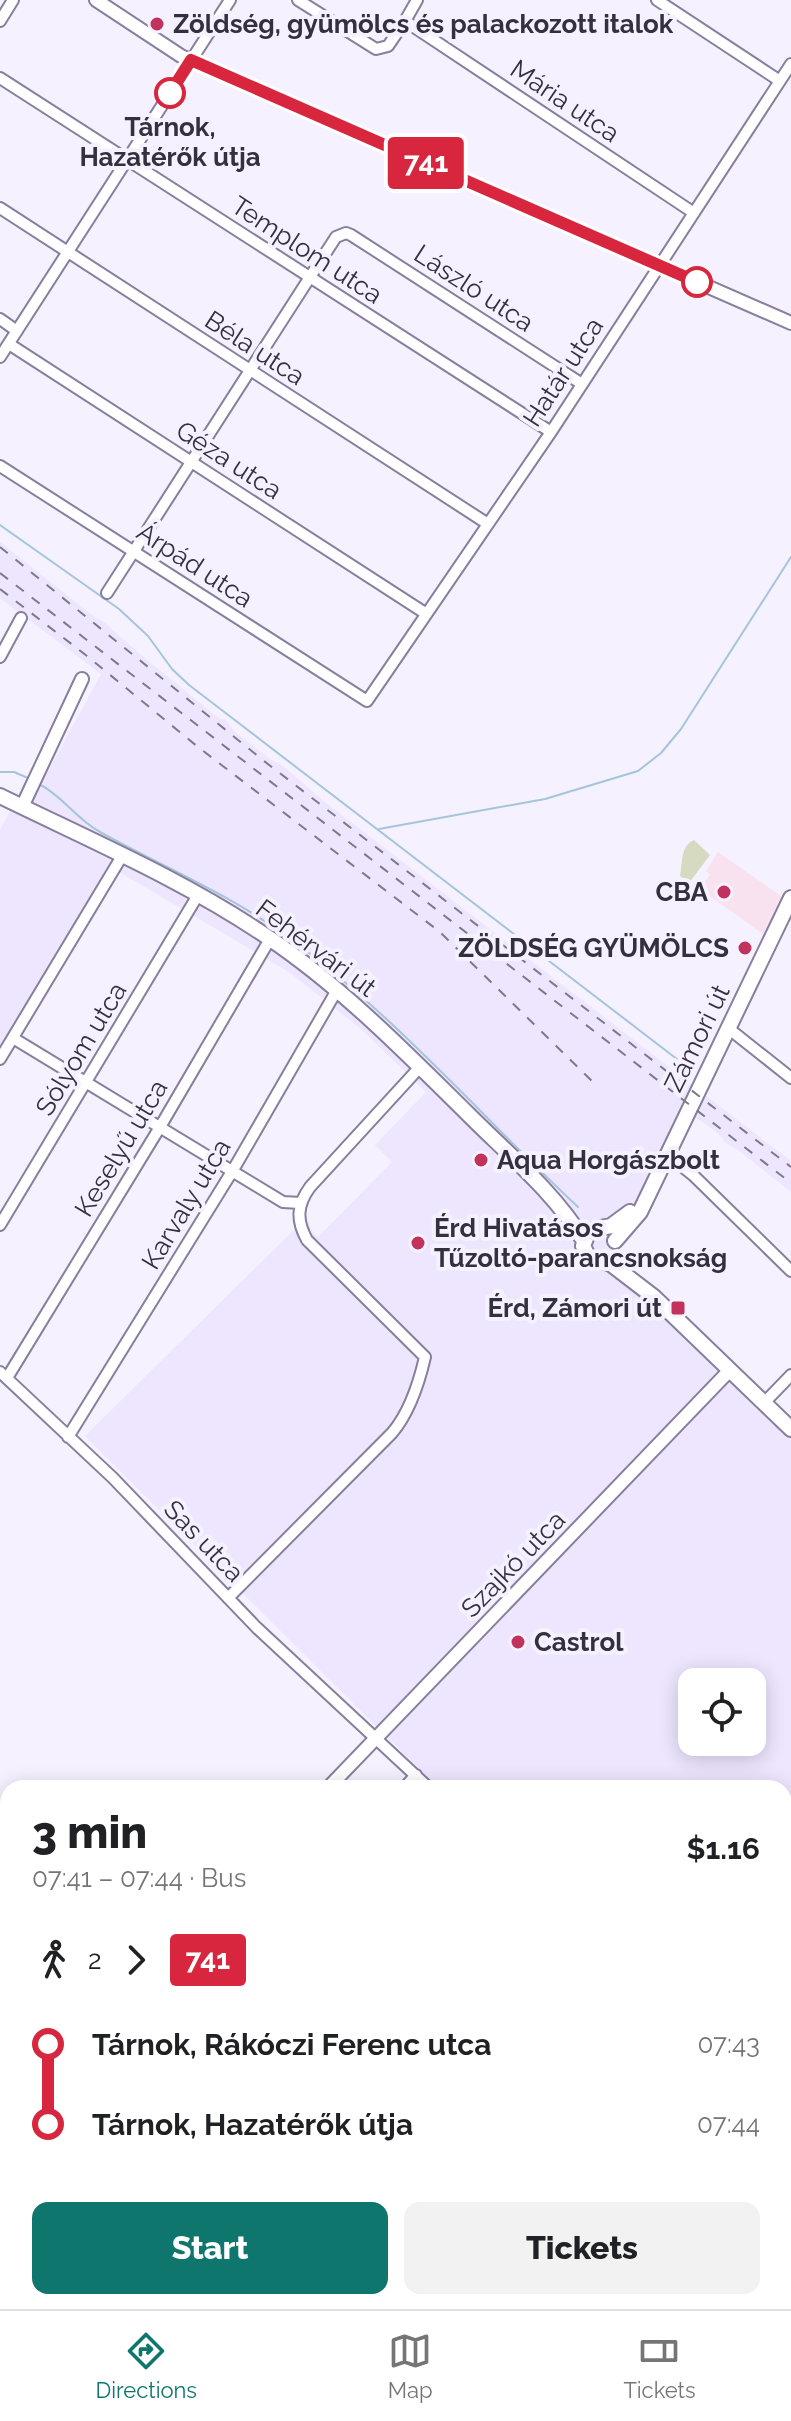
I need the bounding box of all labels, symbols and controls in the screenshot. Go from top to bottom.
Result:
place label: Zöldség, gyümölcs és palackozott italok [173,9,674,39]
marker: Zöldség, gyümölcs és palackozott italok [148,15,166,33]
street label: Mária utca [505,54,625,148]
marker: Tárnok, Hazatérők útja [155,78,185,108]
place label: Tárnok, Hazatérők útja [79,112,261,172]
line badge: 741 [380,137,472,189]
text: 741 [404,146,448,179]
street label: Templom utca [226,190,388,310]
street label: László utca [409,238,539,338]
unlabelled marker [682,267,712,297]
street label: Béla utca [200,305,310,391]
street label: Határ utca [517,312,609,432]
street label: Géza utca [171,415,287,505]
street label: Árpád utca [131,516,259,614]
place label: CBA [655,877,709,907]
marker: CBA [715,883,733,901]
street label: Fehérvári út [250,893,382,1003]
place label: ZÖLDSÉG GYÜMÖLCS [458,933,729,963]
marker: ZÖLDSÉG GYÜMÖLCS [736,939,754,957]
street label: Sólyom utca [30,977,132,1121]
street label: Zámori út [658,979,736,1096]
street label: Keselyű utca [68,1074,174,1222]
street label: Karvaly utca [135,1133,237,1275]
place label: Aqua Horgászbolt [497,1145,720,1175]
marker: Aqua Horgászbolt [472,1151,490,1169]
place label: Érd Hivatásos Tűzoltó-parancsnokság [434,1213,727,1273]
marker: Érd Hivatásos Tűzoltó-parancsnokság [409,1234,427,1252]
place label: Érd, Zámori út [487,1293,662,1323]
marker: Érd, Zámori út [669,1299,687,1317]
street label: Sas utca [158,1494,250,1588]
street label: Szajkó utca [455,1505,571,1623]
place label: Castrol [534,1627,624,1657]
marker: Castrol [509,1633,527,1651]
map controls [678,1668,766,1756]
button: locate [678,1668,766,1756]
text: 3 min [32,1807,147,1858]
text: $1.16 [686,1831,760,1866]
text: 07:41 – 07:44 · Bus [32,1863,246,1893]
icon: walk [32,1938,76,1982]
icon: forward [114,1938,158,1982]
text: 741 [186,1943,230,1976]
text: 2 [88,1945,102,1975]
text: Tárnok, Rákóczi Ferenc utca [92,2027,491,2062]
text: 07:43 [697,2029,760,2059]
text: Tárnok, Hazatérők útja [92,2107,413,2142]
text: 07:44 [697,2109,760,2139]
button: Start [32,2202,388,2294]
button: Tickets [404,2202,760,2294]
tab: Directions [95,2329,197,2403]
tab: Map [388,2329,433,2403]
tab: Tickets [623,2329,696,2403]

